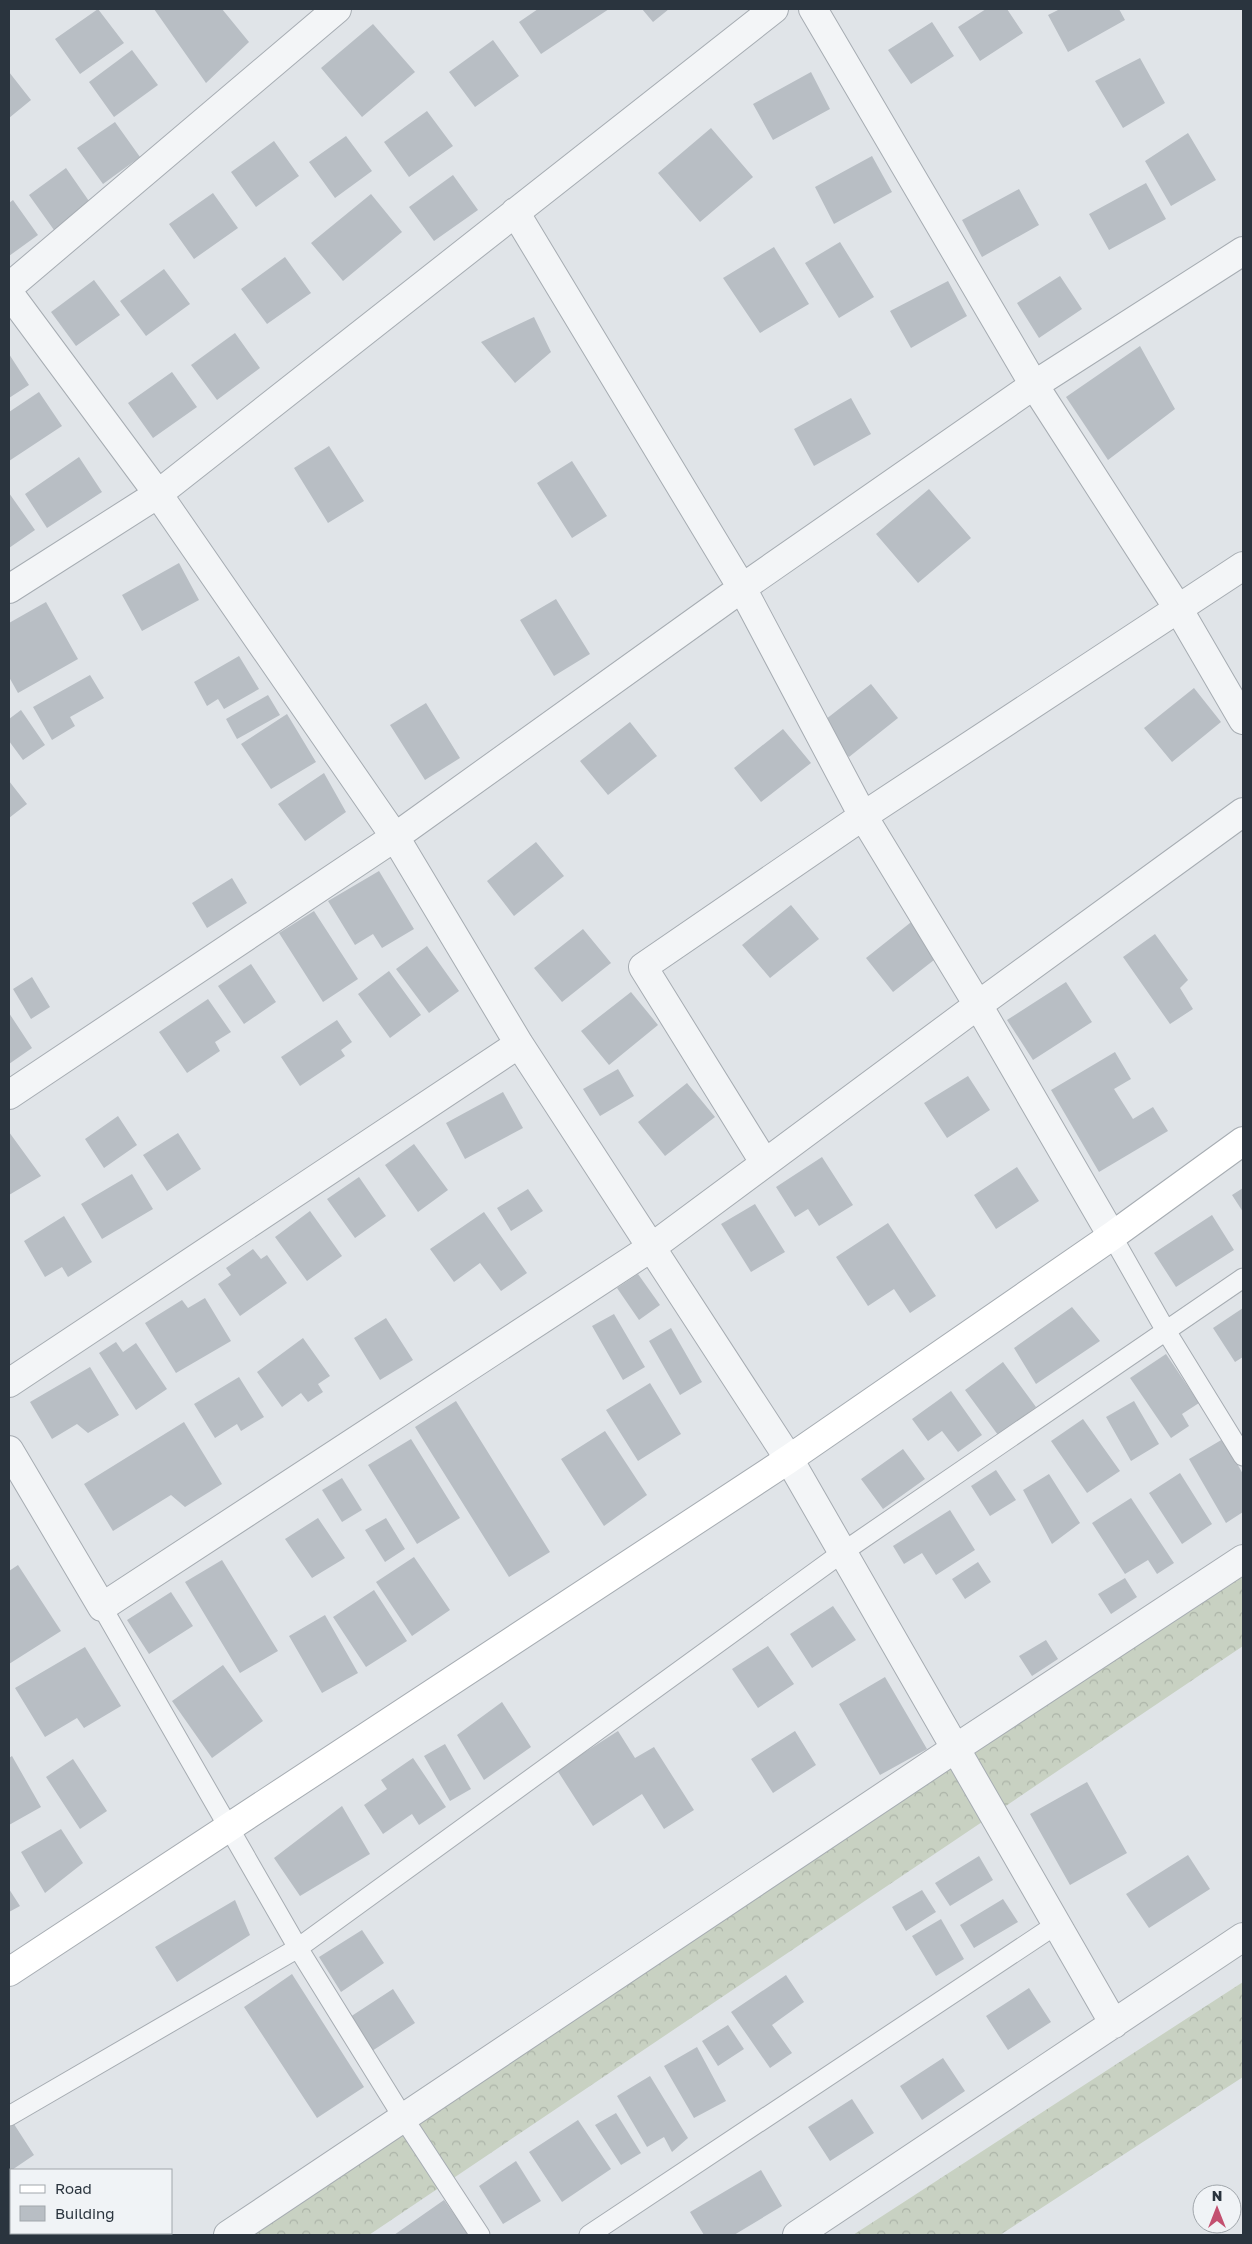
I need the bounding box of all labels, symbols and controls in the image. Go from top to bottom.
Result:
legend [10,2169,172,2234]
text: Road [55,2179,92,2197]
north arrow [1192,2184,1242,2234]
text: N [1212,2187,1222,2204]
text: Building [55,2204,115,2222]

